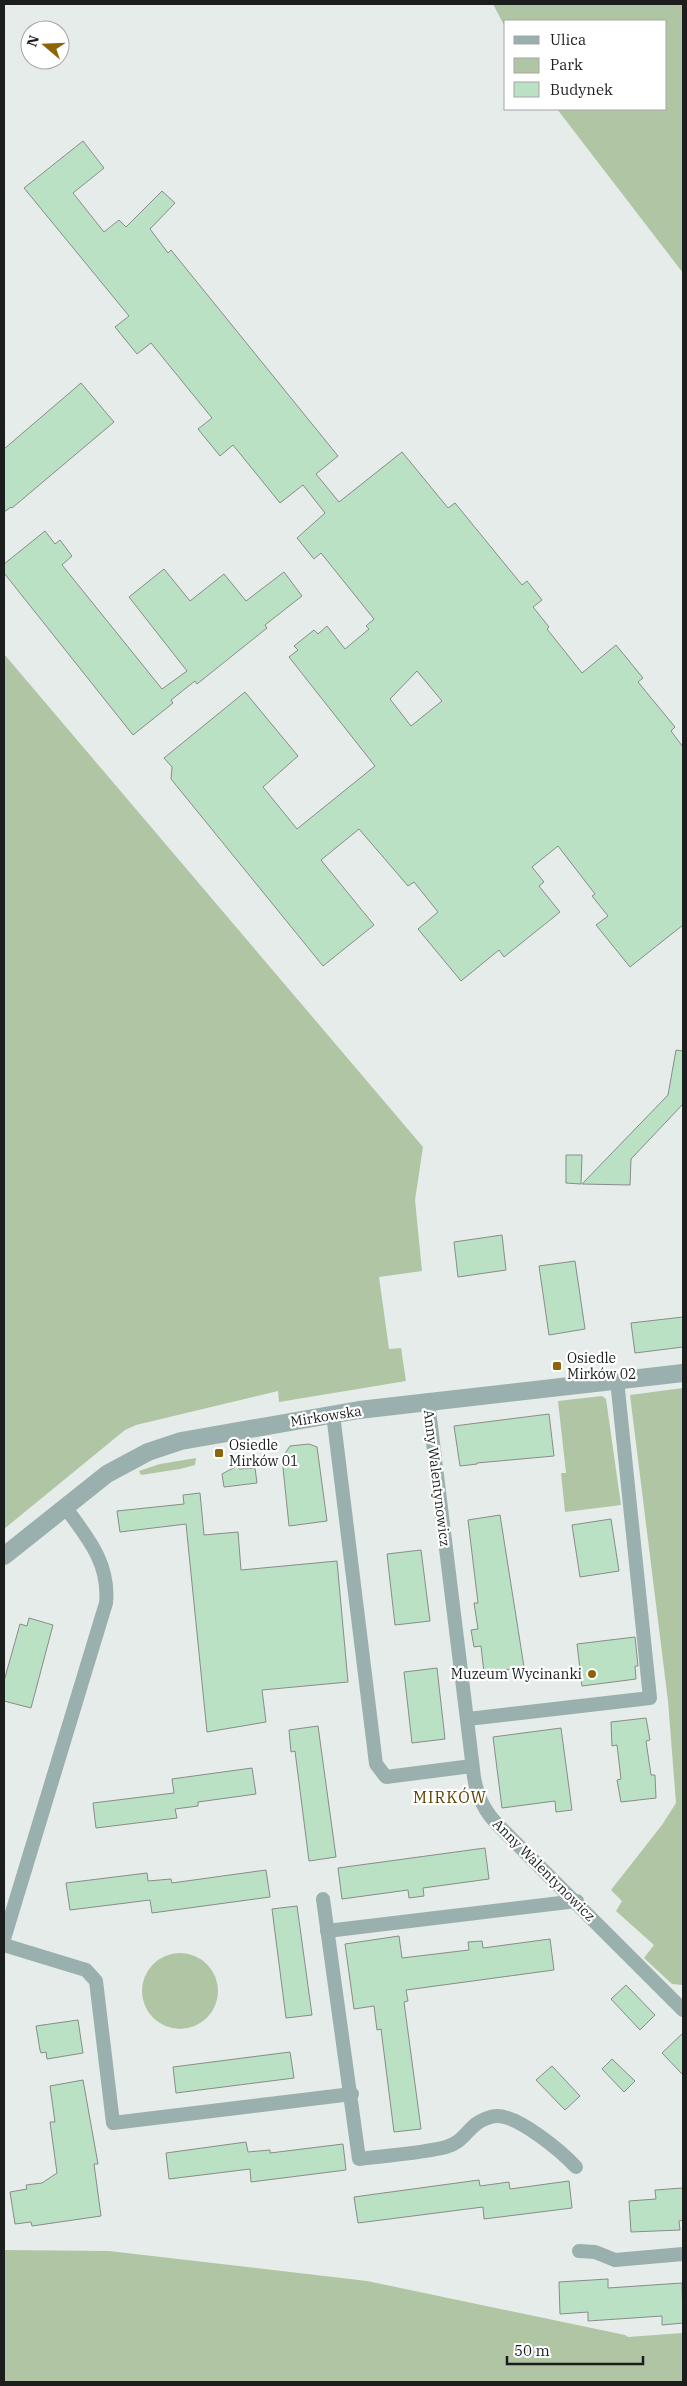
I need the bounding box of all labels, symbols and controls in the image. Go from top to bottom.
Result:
north arrow [20,20,70,70]
legend [504,20,667,110]
text: Ulica [550,30,586,49]
text: N [22,33,43,49]
text: Park [550,55,583,74]
text: Budynek [550,80,613,99]
place label: Osiedle Mirków 02 [567,1349,637,1383]
marker: Osiedle Mirków 02 [551,1360,563,1372]
street label: Mirkowska [289,1401,363,1431]
street label: Anny Walentynowicz [420,1408,454,1548]
place label: Osiedle Mirków 01 [229,1436,299,1470]
marker: Osiedle Mirków 01 [213,1447,225,1459]
place label: Muzeum Wycinanki [451,1665,582,1683]
marker: Muzeum Wycinanki [586,1668,598,1680]
district label: MIRKÓW [413,1786,487,1807]
street label: Anny Walentynowicz [489,1815,599,1925]
scale bar [507,2334,643,2366]
text: 50 m [514,2341,550,2360]

